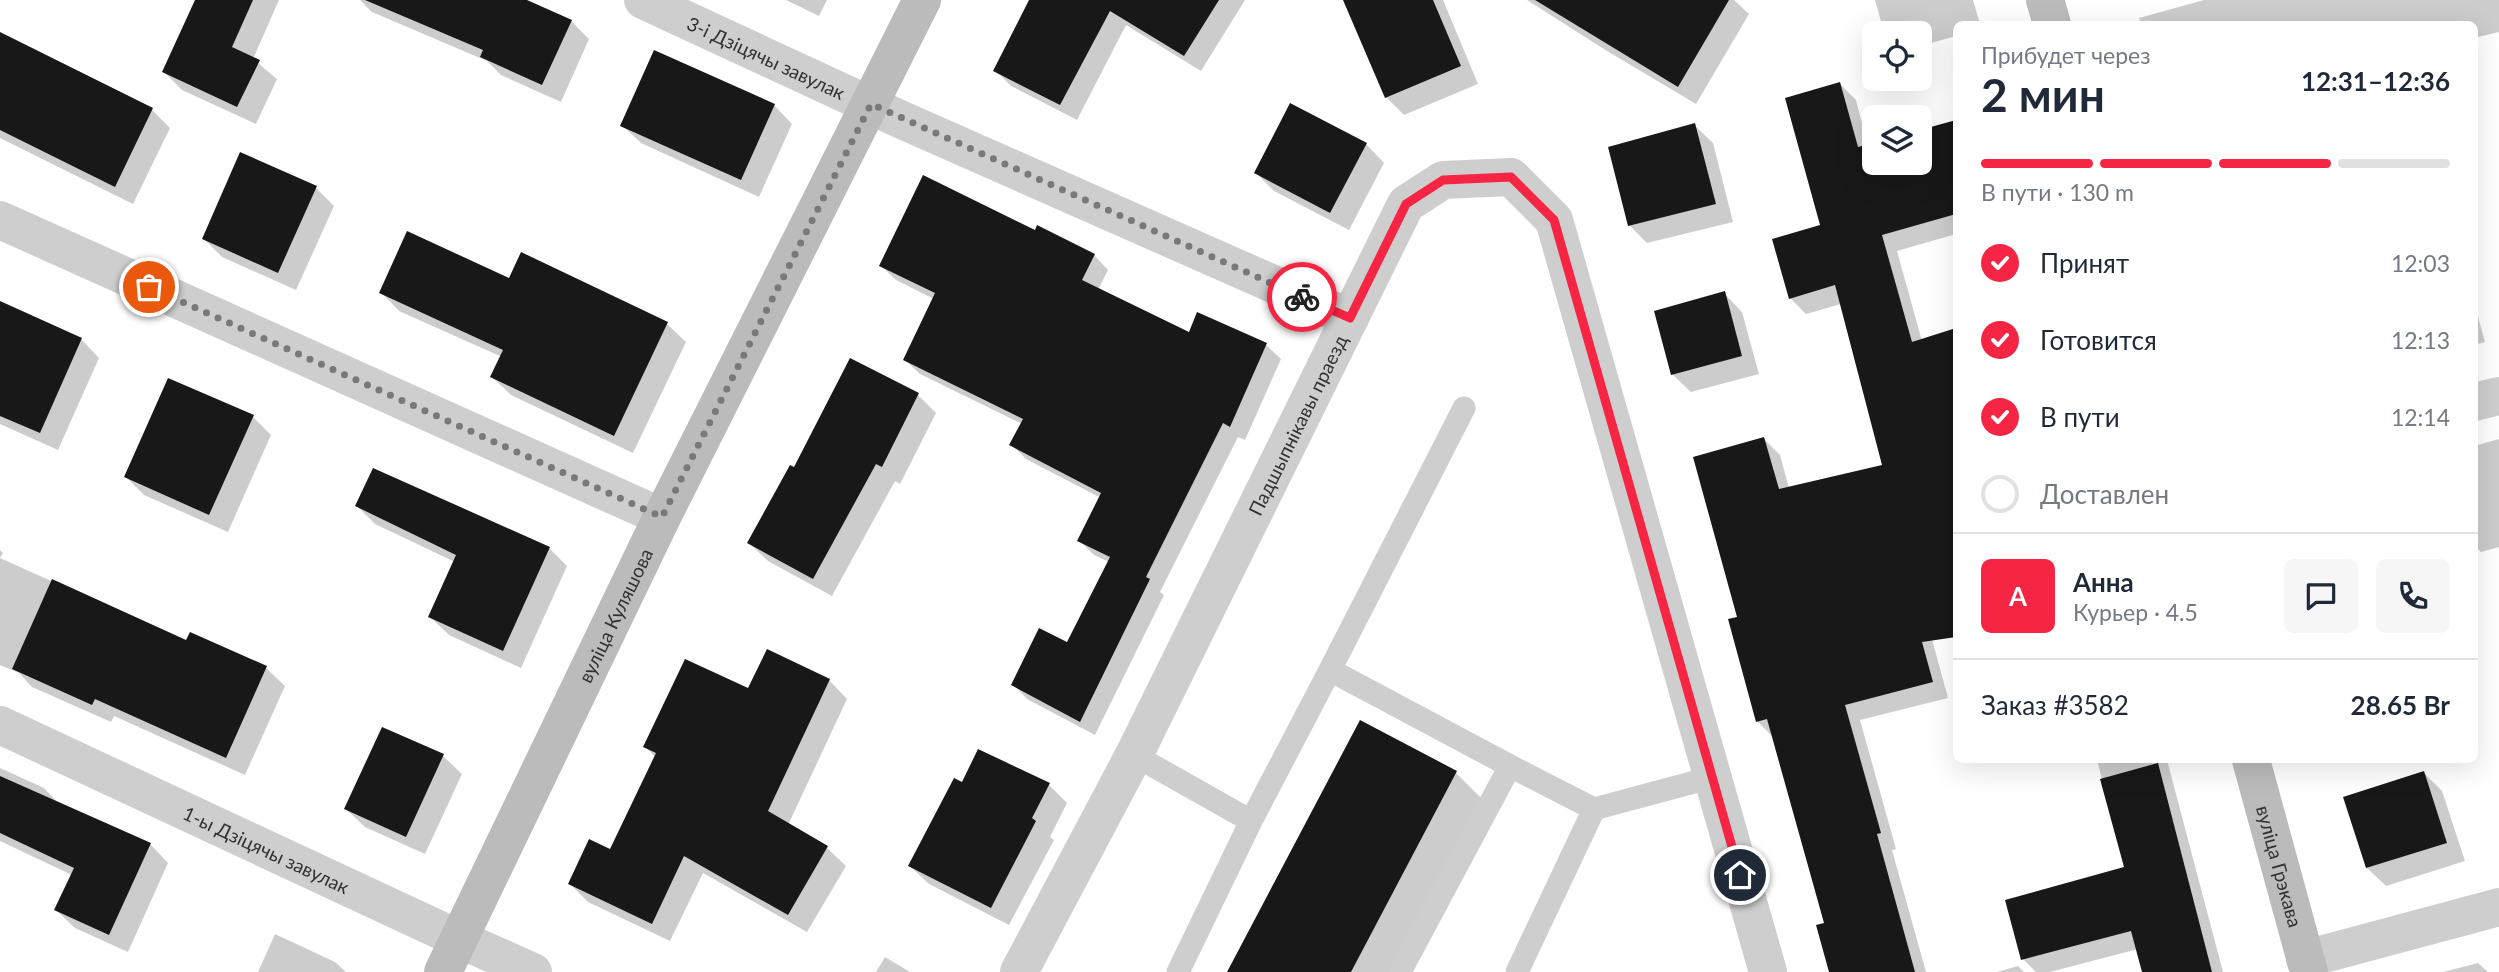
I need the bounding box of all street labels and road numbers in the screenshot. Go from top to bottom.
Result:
street label: 3-і Дзіцячы завулак [684,11,849,104]
street label: Падшыпнікавы праезд [1243,330,1351,519]
street label: вуліца Куляшова [573,544,657,686]
street label: 1-ы Дзіцячы завулак [180,801,353,898]
street label: вуліца Грэкава [2252,803,2308,930]

